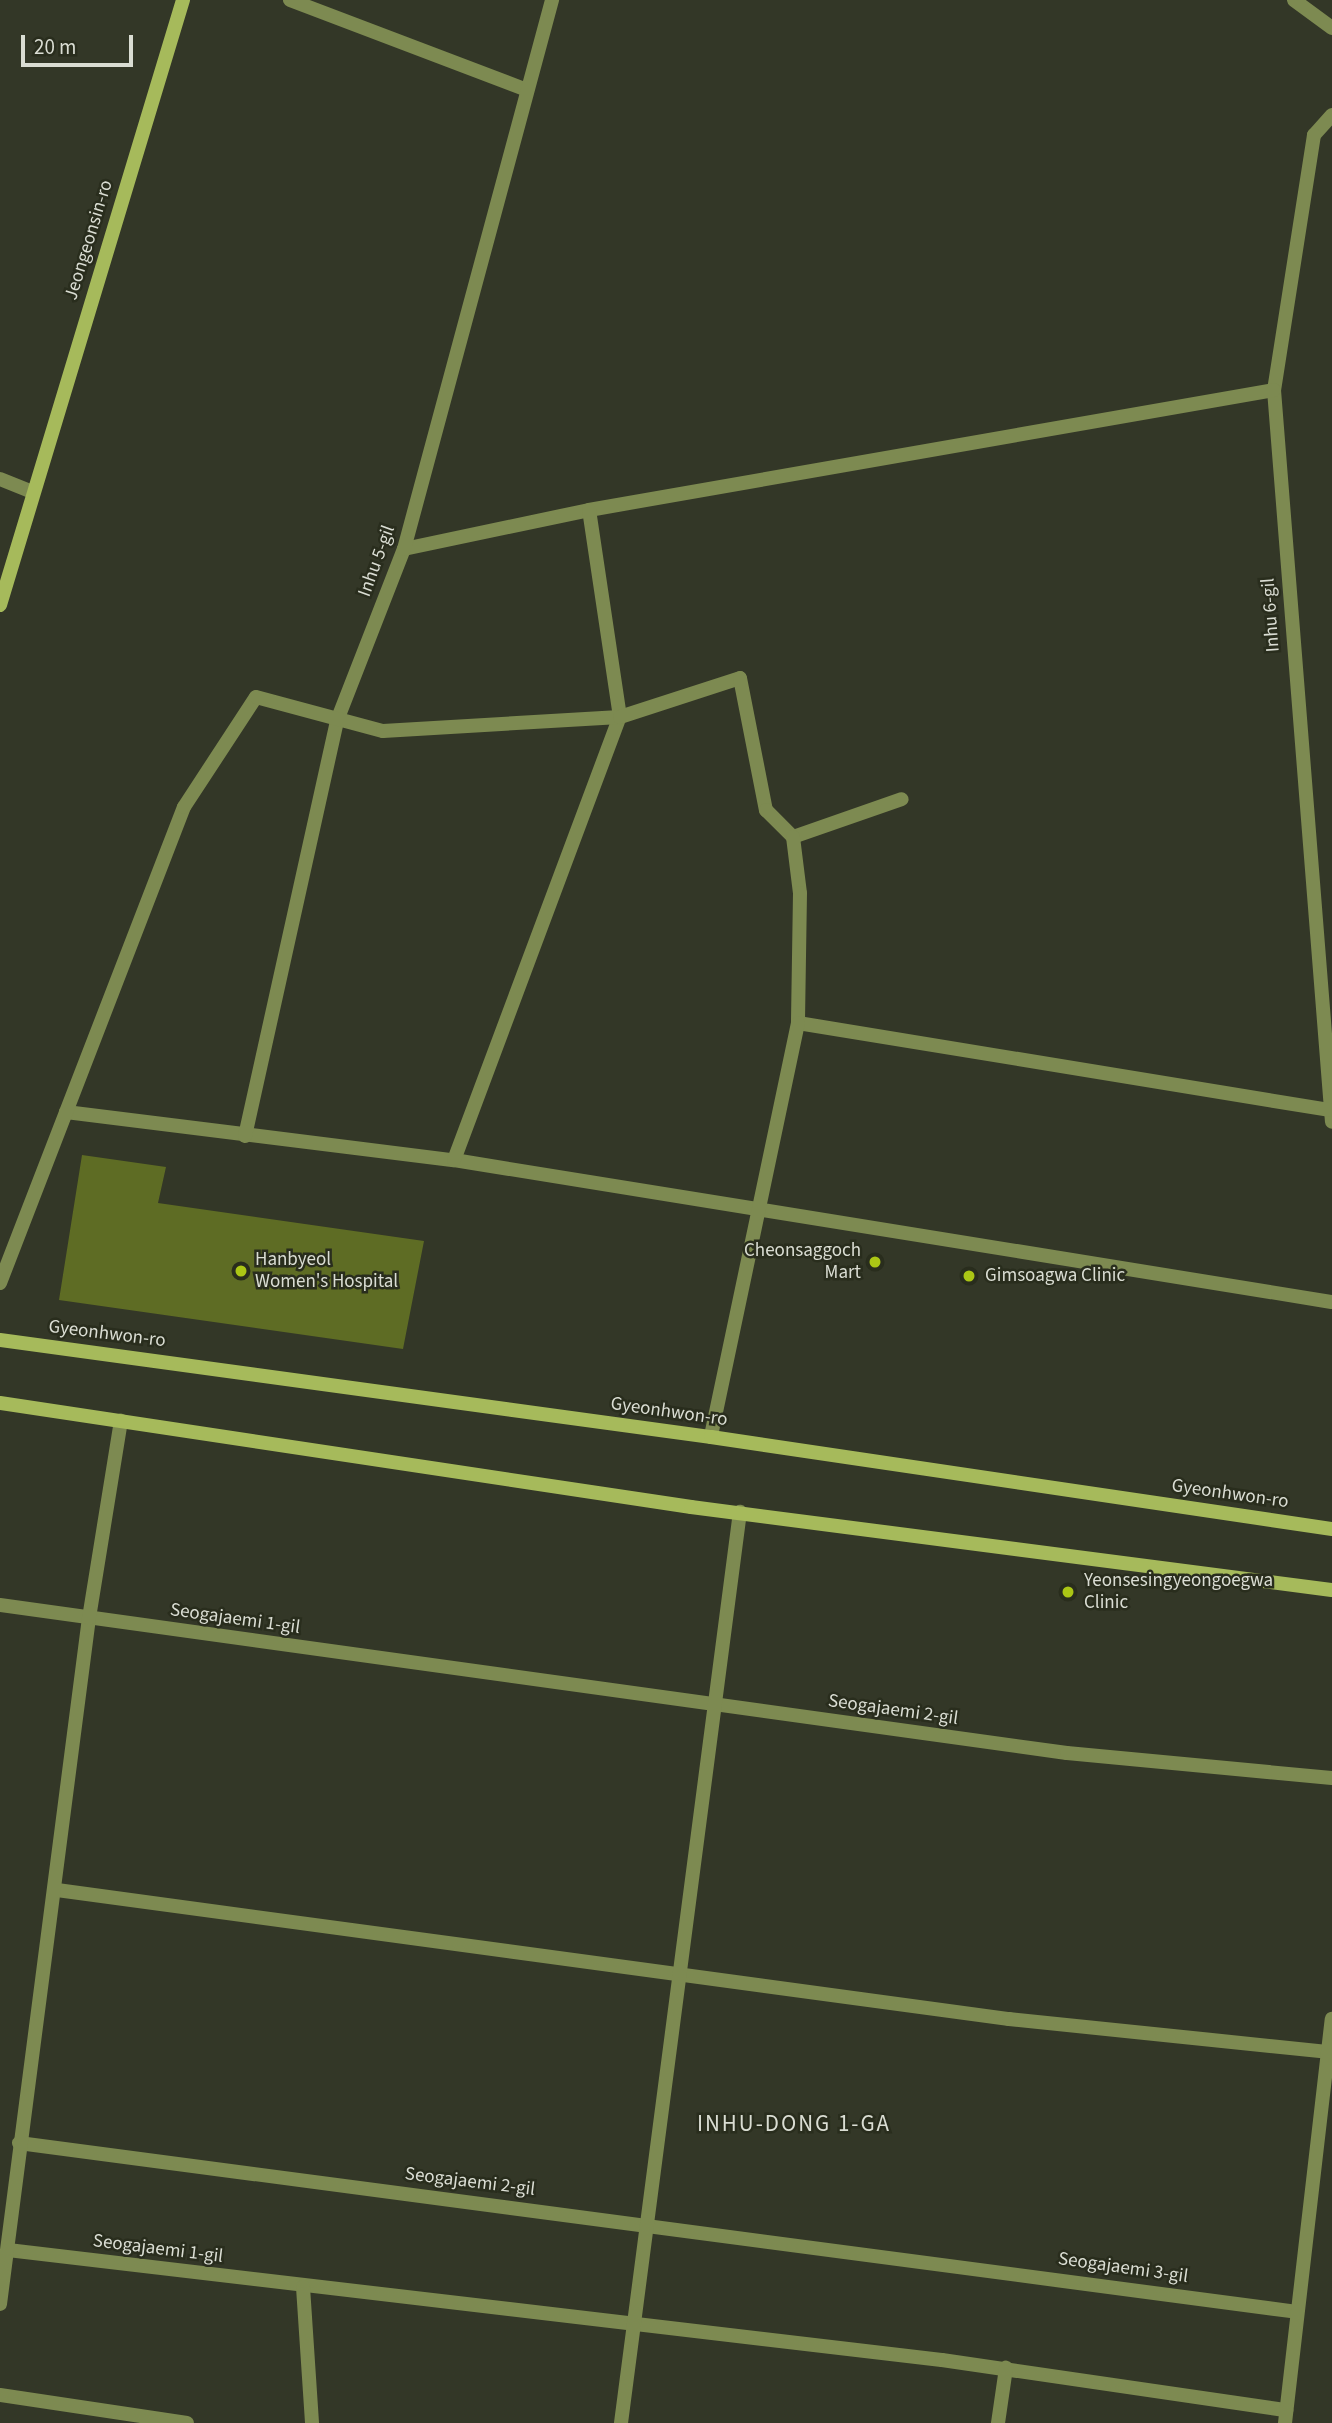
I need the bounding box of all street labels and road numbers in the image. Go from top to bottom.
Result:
street label: Jeongeonsin-ro [60,177,118,303]
street label: Inhu 5-gil [354,522,400,600]
street label: Inhu 6-gil [1257,577,1285,653]
street label: Gyeonhwon-ro [47,1316,167,1352]
street label: Gyeonhwon-ro [609,1393,729,1431]
street label: Gyeonhwon-ro [1170,1475,1290,1513]
street label: Seogajaemi 1-gil [169,1599,301,1639]
street label: Seogajaemi 2-gil [827,1690,959,1730]
street label: Seogajaemi 2-gil [404,2163,536,2201]
street label: Seogajaemi 1-gil [92,2230,224,2268]
street label: Seogajaemi 3-gil [1057,2248,1189,2288]

